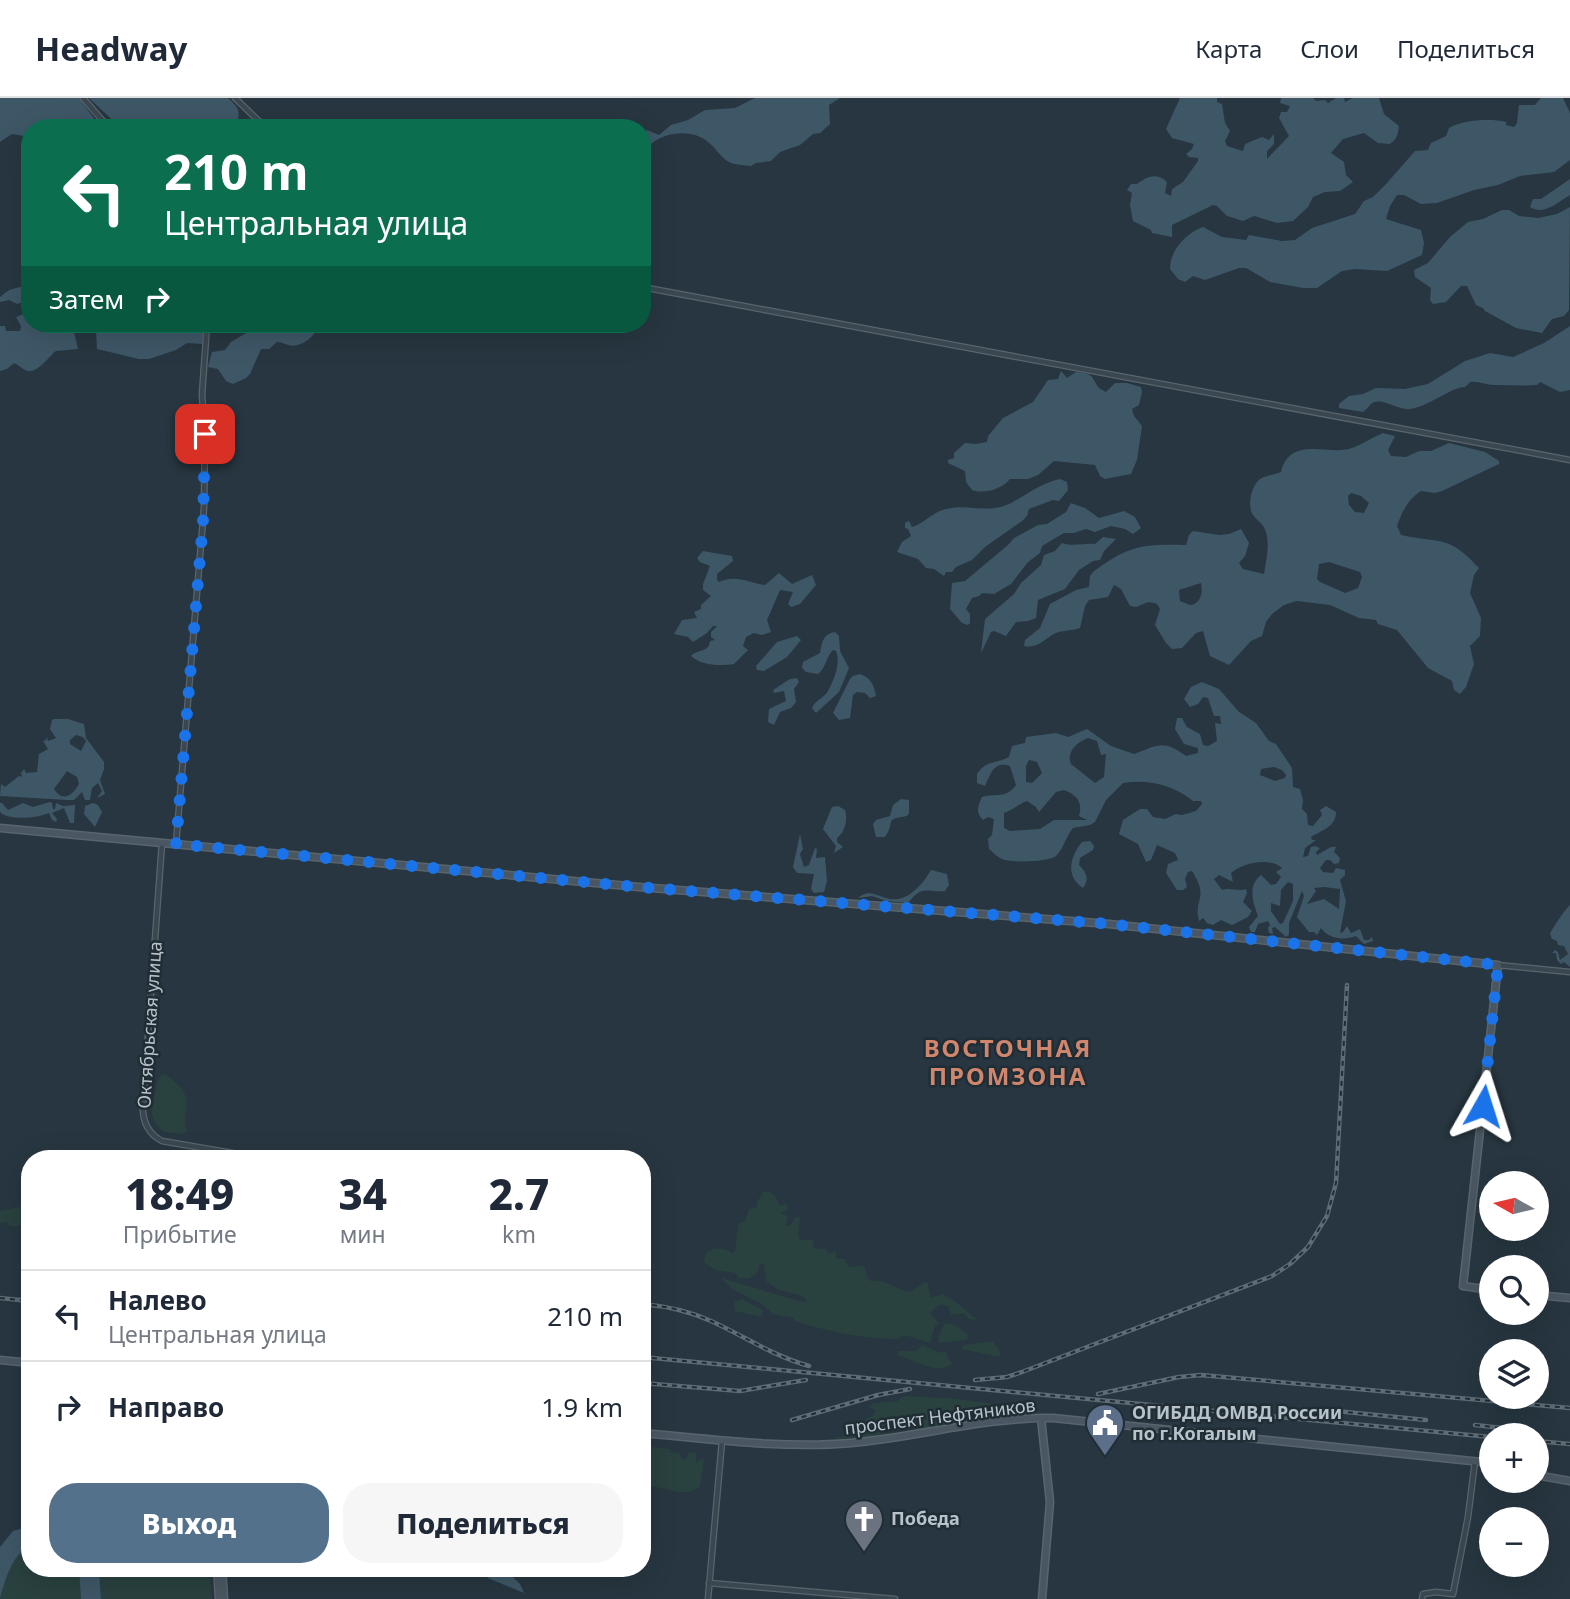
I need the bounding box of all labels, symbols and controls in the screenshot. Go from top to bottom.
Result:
text: Headway [35,26,187,71]
text: Карта [1195,32,1262,65]
text: Слои [1300,32,1359,65]
text: Поделиться [1397,32,1535,65]
text: 210 m [164,138,309,204]
icon: left [49,147,140,238]
text: Центральная улица [164,201,468,244]
icon: right [138,280,176,318]
text: Затем [49,281,124,317]
pin [175,404,235,464]
icon: arrive [186,415,224,453]
street label: Октябрьская улица [131,940,167,1109]
district label: ВОСТОЧНАЯ ПРОМЗОНА [924,1031,1092,1092]
position arrow [1446,1069,1520,1143]
text: 18:49 [125,1165,234,1222]
text: 34 [338,1165,387,1222]
text: 2.7 [489,1165,549,1222]
north arrow [1479,1171,1549,1241]
map controls [1479,1171,1549,1577]
text: Прибытие [123,1218,237,1250]
text: мин [340,1218,386,1250]
text: km [502,1218,536,1250]
button: search [1479,1255,1549,1325]
text: Налево [108,1282,207,1318]
icon: left [49,1297,87,1335]
text: 210 m [547,1298,623,1334]
text: Центральная улица [108,1318,327,1350]
button: layers [1479,1339,1549,1409]
icon: right [49,1388,87,1426]
text: Направо [108,1389,224,1425]
text: 1.9 km [541,1389,623,1425]
street label: проспект Нефтяников [843,1392,1037,1440]
place label: ОГИБДД ОМВД России по г.Когалым [1132,1400,1342,1445]
public building icon: ОГИБДД ОМВД России по г.Когалым [1084,1402,1126,1457]
button: + [1479,1423,1549,1493]
button: Выход [49,1483,329,1563]
button: Поделиться [343,1483,623,1563]
church icon: Победа [843,1498,885,1553]
place label: Победа [891,1506,960,1530]
button: − [1479,1507,1549,1577]

